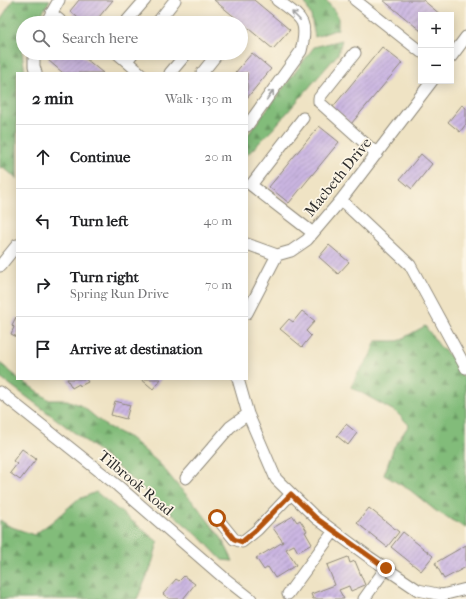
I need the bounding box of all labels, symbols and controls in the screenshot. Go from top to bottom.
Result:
one-way arrow [291,11,301,21]
map controls [418,12,454,84]
button: + [418,12,454,48]
search box [16,16,248,60]
icon: search [30,27,52,49]
text: Search here [62,29,138,47]
button: − [418,48,454,84]
text: 2 min [32,88,73,108]
one-way arrow [266,90,274,101]
text: Walk · 130 m [165,91,232,106]
street label: Macbeth Drive [301,134,376,220]
icon: ahead [32,146,54,168]
text: Continue [70,148,130,166]
text: 20 m [205,149,232,164]
icon: left [32,210,54,232]
text: Turn left [70,212,128,230]
text: 40 m [204,213,232,228]
text: Turn right [70,268,139,286]
icon: right [32,274,54,296]
text: 70 m [205,277,232,292]
text: Spring Run Drive [70,286,169,301]
icon: arrive [32,338,54,360]
text: Arrive at destination [70,340,202,358]
street label: Tilbrook Road [95,447,178,520]
route start [208,509,226,527]
route end [377,559,395,577]

